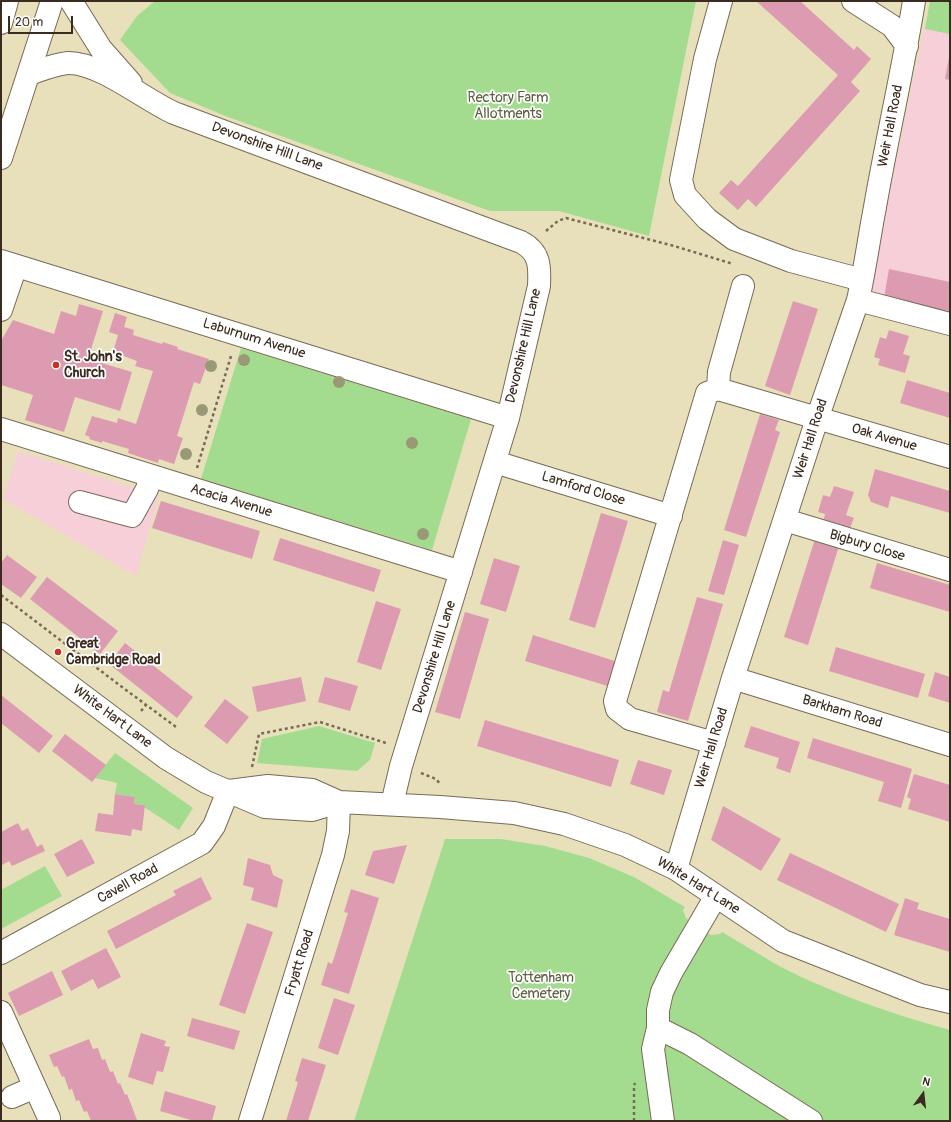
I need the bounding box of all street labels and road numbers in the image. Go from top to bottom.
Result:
street label: Weir Hall Road [875,83,907,169]
street label: Devonshire Hill Lane [209,119,325,175]
street label: Devonshire Hill Lane [503,287,545,405]
street label: Laburnum Avenue [201,315,307,363]
street label: Weir Hall Road [790,397,832,481]
street label: Oak Avenue [849,421,919,455]
street label: Lamford Close [539,468,627,510]
street label: Acacia Avenue [188,481,274,521]
street label: Bigbury Close [827,527,907,565]
street label: Devonshire Hill Lane [410,599,460,715]
street label: White Hart Lane [69,682,155,752]
street label: Barkham Road [800,692,884,732]
street label: Weir Hall Road [692,706,732,790]
street label: White Hart Lane [653,854,743,918]
street label: Cavell Road [95,860,161,908]
street label: Fryatt Road [282,928,318,998]

